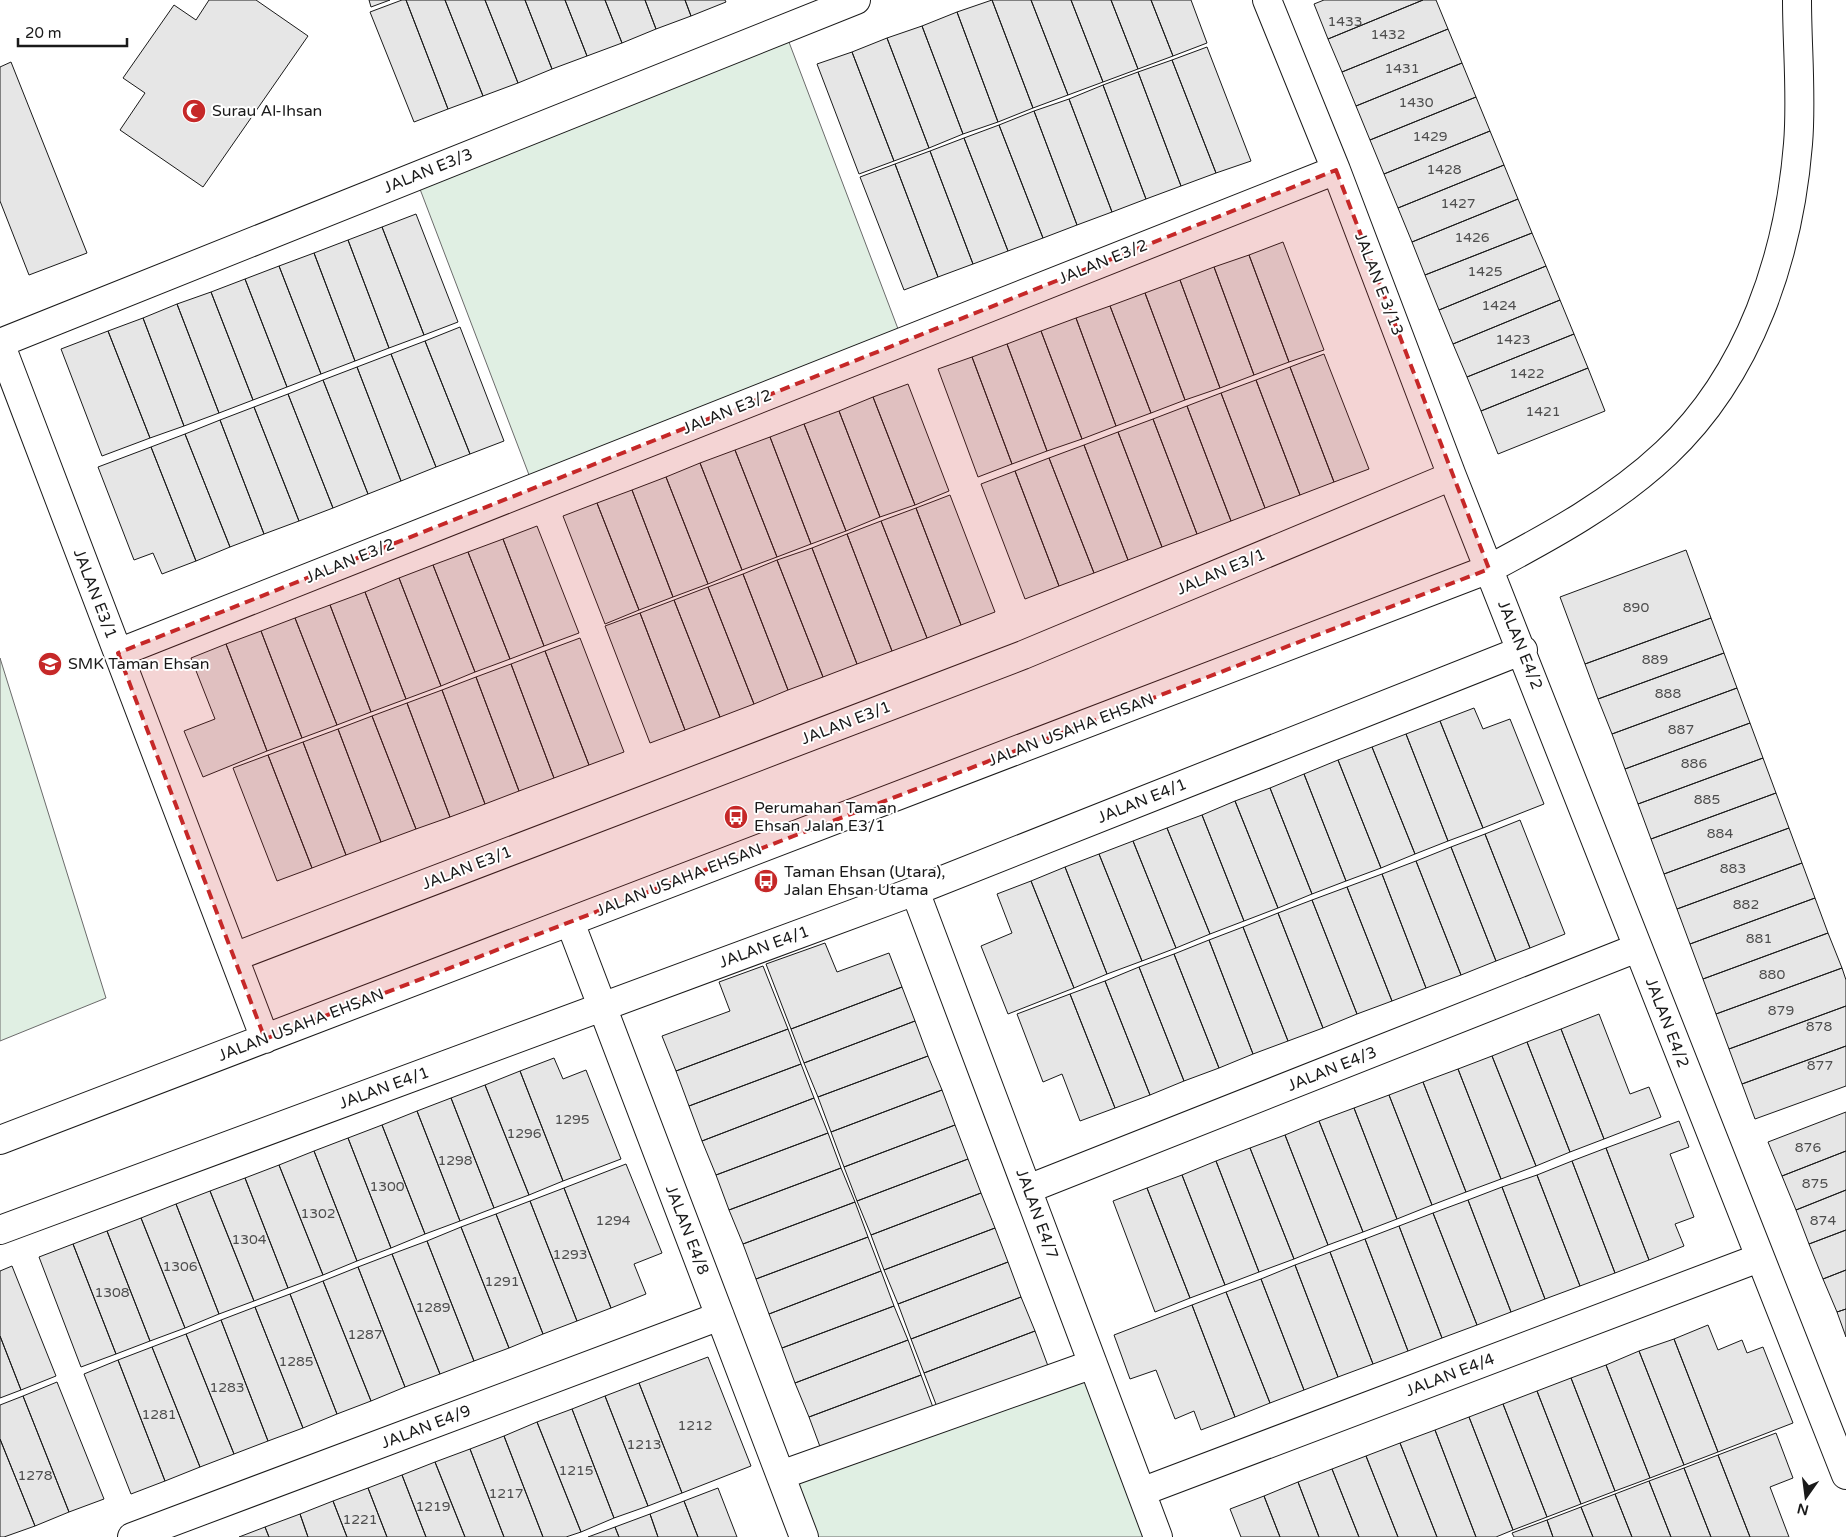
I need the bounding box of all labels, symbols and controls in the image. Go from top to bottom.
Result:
house number: 1433 [1327,13,1363,30]
scale bar [18,15,126,47]
text: 20 m [25,24,62,42]
house number: 1432 [1370,26,1406,43]
house number: 1431 [1384,60,1420,77]
house number: 1430 [1398,94,1434,111]
mosque icon: Surau Al-Ihsan [181,98,207,124]
place label: Surau Al-Ihsan [212,101,322,121]
house number: 1429 [1412,128,1448,145]
street label: JALAN E3/3 [380,144,476,198]
house number: 1428 [1426,161,1462,178]
house number: 1427 [1440,195,1476,212]
house number: 1426 [1454,229,1490,246]
street label: JALAN E 3/13 [1350,230,1408,338]
street label: JALAN E3/2 [1055,235,1151,289]
house number: 1425 [1467,263,1503,280]
house number: 1424 [1481,297,1517,314]
house number: 1423 [1495,331,1531,348]
house number: 1422 [1509,365,1545,382]
street label: JALAN E3/2 [679,385,775,439]
house number: 1421 [1525,403,1561,420]
street label: JALAN E3/2 [302,534,398,588]
street label: JALAN E3/1 [1174,544,1268,600]
street label: JALAN E3/1 [69,546,121,642]
street label: JALAN E4/2 [1493,597,1547,693]
house number: 890 [1623,599,1649,616]
school or university icon: SMK Taman Ehsan [37,651,63,677]
house number: 889 [1642,651,1668,668]
place label: SMK Taman Ehsan [68,654,210,674]
house number: 888 [1655,685,1681,702]
street label: JALAN USAHA EHSAN [985,689,1157,771]
street label: JALAN E3/1 [798,697,894,749]
house number: 887 [1668,721,1694,738]
house number: 886 [1681,755,1707,772]
street label: JALAN E4/1 [1094,774,1190,828]
house number: 885 [1694,791,1720,808]
place label: Perumahan Taman Ehsan Jalan E3/1 [754,798,897,836]
bus stop icon: Perumahan Taman Ehsan Jalan E3/1 [723,804,749,830]
house number: 884 [1707,825,1733,842]
street label: JALAN USAHA EHSAN [593,839,765,921]
street label: JALAN E3/1 [419,842,515,894]
house number: 883 [1720,860,1746,877]
place label: Taman Ehsan (Utara), Jalan Ehsan Utama [784,862,945,900]
bus stop icon: Taman Ehsan (Utara), Jalan Ehsan Utama [753,868,779,894]
house number: 882 [1733,896,1759,913]
street label: JALAN E4/1 [716,921,812,973]
house number: 881 [1746,930,1772,947]
house number: 880 [1759,966,1785,983]
street label: JALAN E4/2 [1641,975,1693,1071]
street label: JALAN USAHA EHSAN [215,984,387,1066]
house number: 879 [1768,1002,1794,1019]
house number: 878 [1806,1018,1832,1035]
street label: JALAN E4/3 [1284,1042,1380,1096]
house number: 877 [1807,1057,1833,1074]
street label: JALAN E4/1 [336,1062,432,1114]
house number: 1295 [554,1111,590,1128]
house number: 1296 [506,1125,542,1142]
house number: 876 [1795,1139,1821,1156]
house number: 1298 [437,1152,473,1169]
street label: JALAN E4/7 [1011,1166,1063,1262]
house number: 875 [1802,1175,1828,1192]
house number: 1300 [369,1178,405,1195]
street label: JALAN E4/8 [661,1182,713,1278]
house number: 1302 [300,1205,336,1222]
house number: 1294 [595,1212,631,1229]
house number: 874 [1810,1212,1836,1229]
house number: 1304 [231,1231,267,1248]
house number: 1293 [552,1246,588,1263]
house number: 1306 [162,1258,198,1275]
house number: 1291 [484,1273,520,1290]
house number: 1308 [94,1284,130,1301]
house number: 1289 [415,1299,451,1316]
house number: 1287 [347,1326,383,1343]
street label: JALAN E4/4 [1403,1349,1497,1401]
house number: 1285 [278,1353,314,1370]
house number: 1283 [209,1379,245,1396]
street label: JALAN E4/9 [378,1401,474,1453]
house number: 1281 [141,1406,177,1423]
house number: 1212 [677,1417,713,1434]
house number: 1213 [626,1436,662,1453]
house number: 1215 [558,1462,594,1479]
house number: 1278 [17,1467,53,1484]
north arrow [1781,1472,1831,1522]
house number: 1217 [488,1485,524,1502]
house number: 1219 [415,1498,451,1515]
text: N [1795,1500,1810,1519]
house number: 1221 [342,1511,378,1528]

